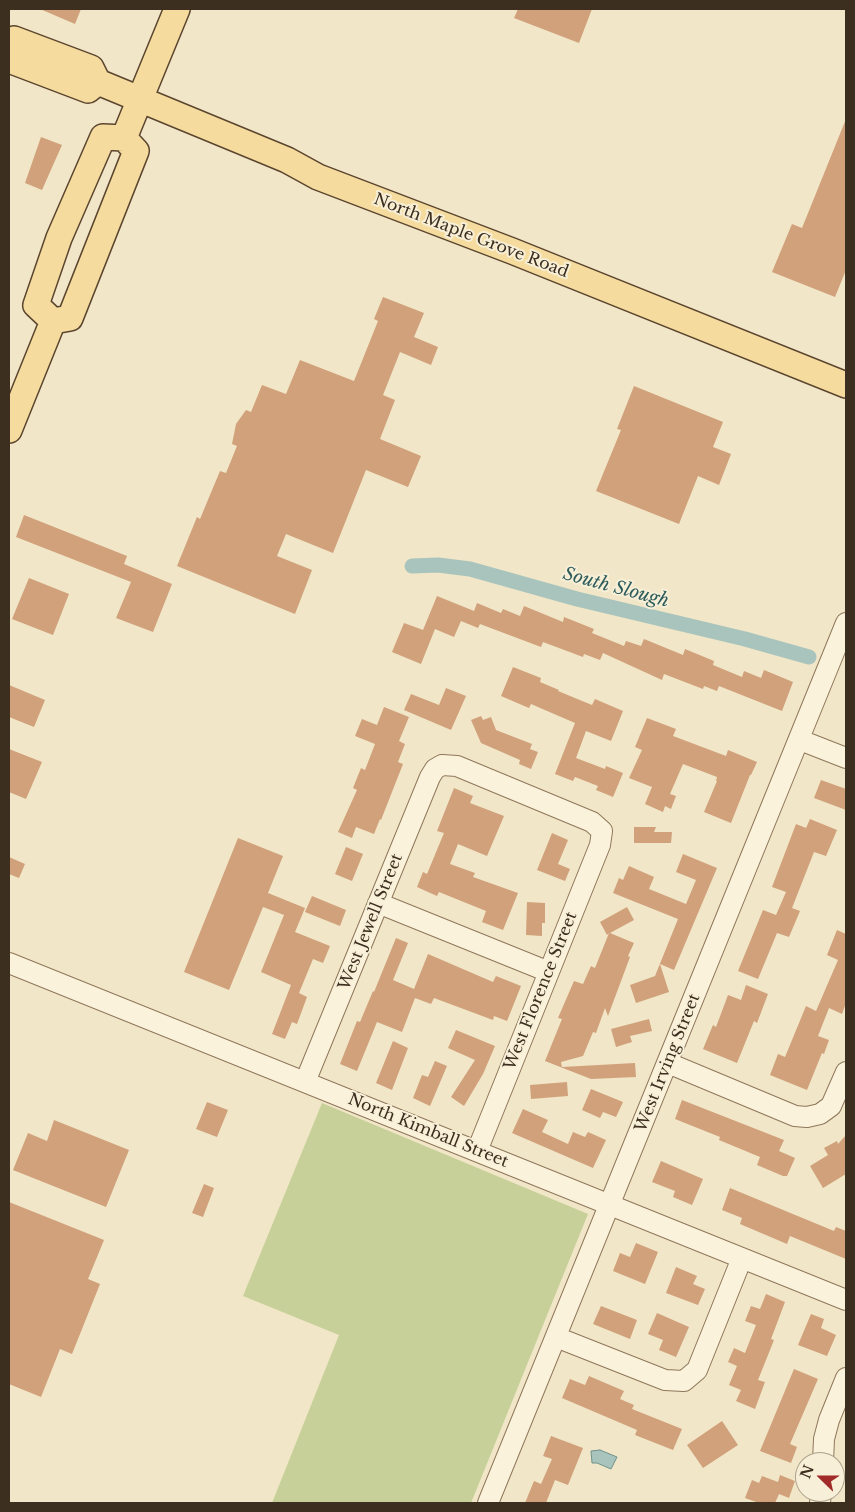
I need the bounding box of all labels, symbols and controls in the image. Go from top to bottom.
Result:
street label: North Maple Grove Road [371,190,571,282]
water label: South Slough [561,563,671,613]
street label: West Jewell Street [335,851,407,993]
street label: West Florence Street [500,909,582,1073]
street label: West Irving Street [631,991,705,1135]
street label: North Kimball Street [345,1090,511,1172]
north arrow [795,1452,845,1502]
text: N [796,1462,818,1481]

